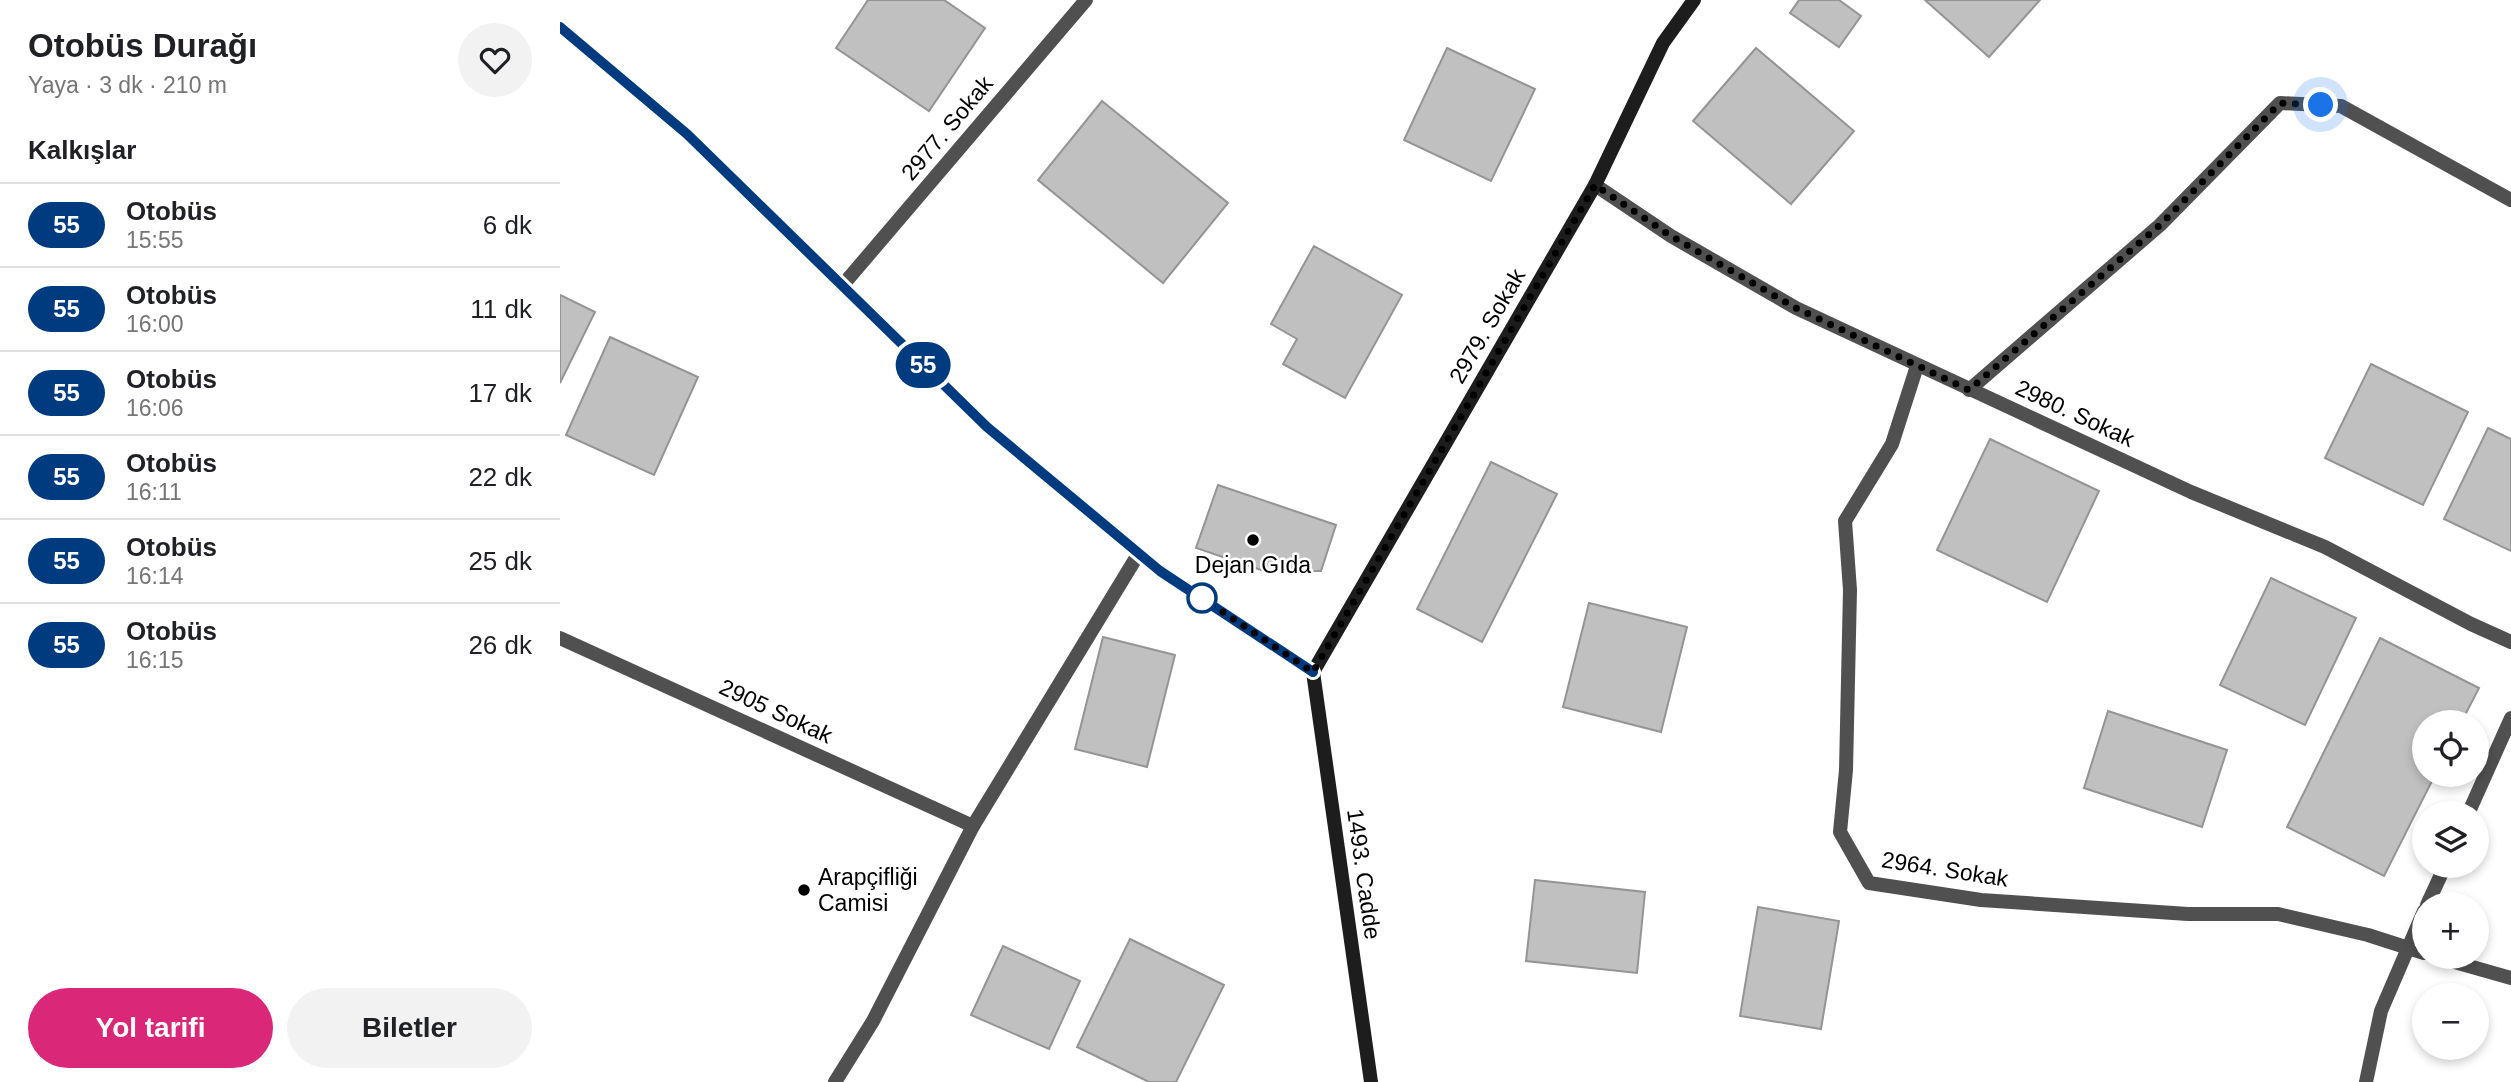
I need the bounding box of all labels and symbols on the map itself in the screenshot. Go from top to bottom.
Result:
street label: 2977. Sokak [896,70,998,185]
your location [2303,87,2338,122]
street label: 2979. Sokak [1444,264,1530,388]
line badge: 55 [892,342,954,388]
street label: 2980. Sokak [2012,374,2139,452]
marker: Dejan Gıda [1245,532,1261,548]
place label: Dejan Gıda [1195,552,1311,578]
unlabelled marker [1187,583,1217,613]
street label: 2905 Sokak [715,674,837,749]
street label: 1493. Cadde [1342,807,1386,941]
street label: 2964. Sokak [1880,846,2011,892]
place label: Arapçifliği Camisi [818,864,918,916]
marker: Arapçifliği Camisi [796,882,812,898]

